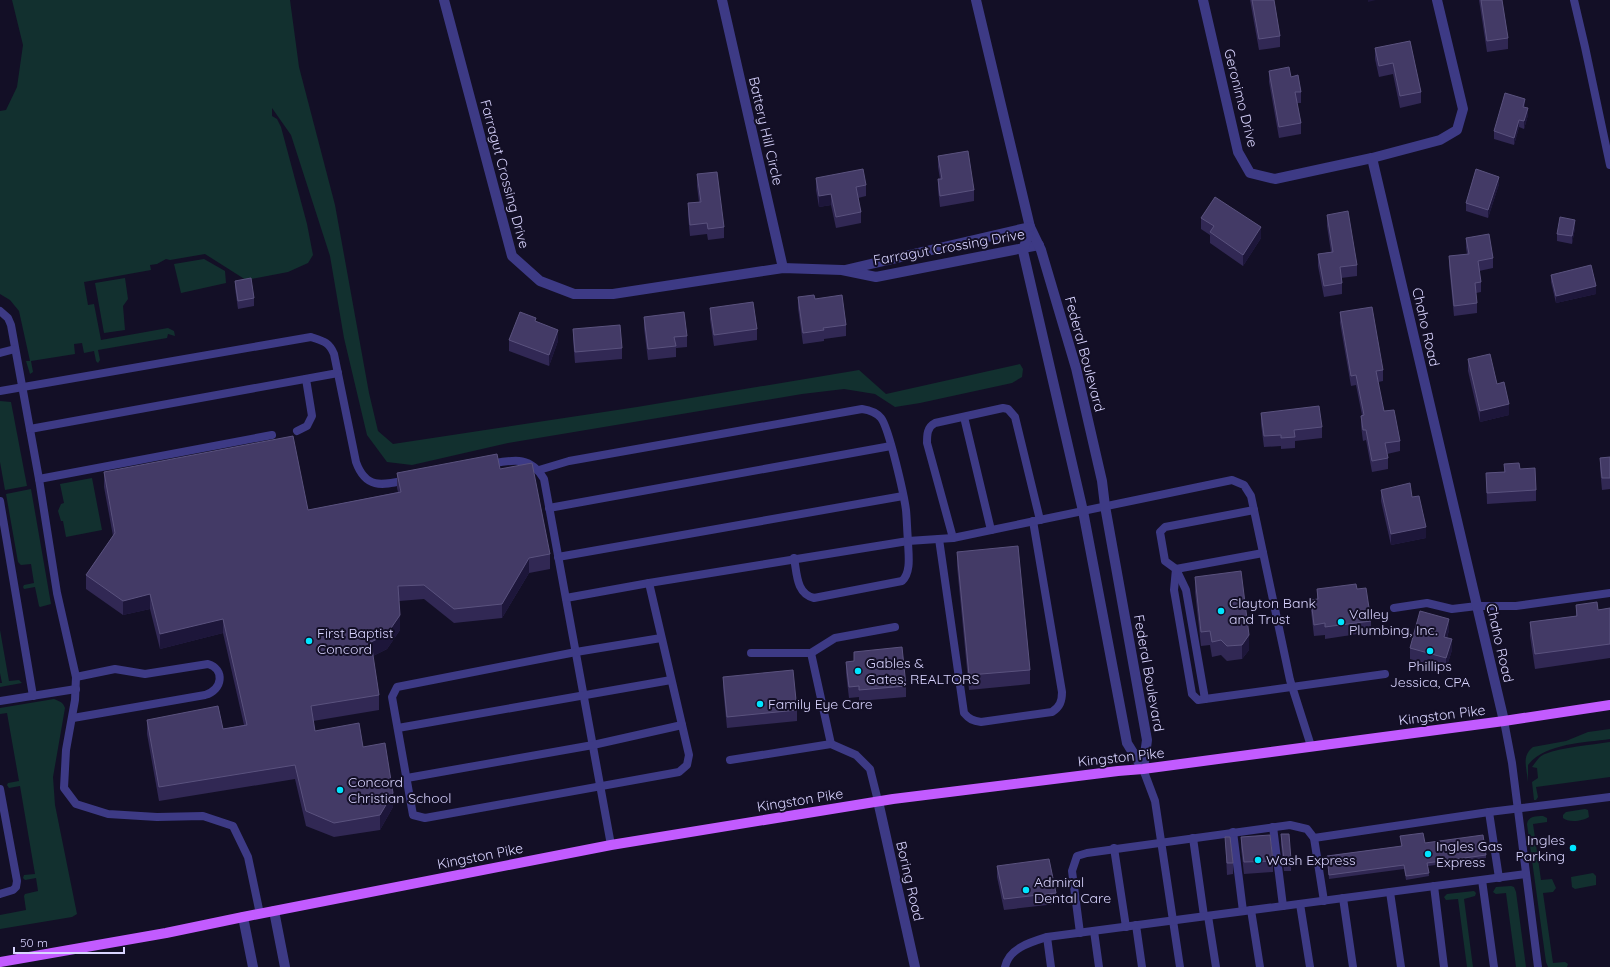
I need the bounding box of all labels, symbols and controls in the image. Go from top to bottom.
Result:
street label: Geronimo Drive [1220,47,1262,149]
street label: Battery Hill Circle [745,75,787,187]
street label: Farragut Crossing Drive [476,98,534,251]
street label: Farragut Crossing Drive [872,225,1026,269]
street label: Chaho Road [1408,286,1444,368]
street label: Federal Boulevard [1061,294,1109,414]
place label: Clayton Bank and Trust [1229,594,1316,628]
street label: Chaho Road [1482,602,1518,684]
place label: Valley Plumbing, Inc. [1349,605,1437,639]
marker: Clayton Bank and Trust [1216,606,1226,616]
street label: Federal Boulevard [1130,613,1168,733]
marker: Valley Plumbing, Inc. [1336,617,1346,627]
place label: First Baptist Concord [317,624,394,658]
marker: First Baptist Concord [304,636,314,646]
marker: Phillips Jessica, CPA [1425,646,1435,656]
place label: Gables & Gates, REALTORS [866,654,979,688]
place label: Phillips Jessica, CPA [1390,657,1470,691]
marker: Gables & Gates, REALTORS [853,666,863,676]
place label: Family Eye Care [768,695,873,713]
marker: Family Eye Care [755,699,765,709]
street label: Kingston Pike [1398,701,1486,729]
street label: Kingston Pike [1077,743,1165,771]
place label: Concord Christian School [348,773,451,807]
street label: Kingston Pike [756,784,845,816]
marker: Concord Christian School [335,785,345,795]
place label: Ingles Parking [1516,831,1565,865]
place label: Ingles Gas Express [1436,837,1503,871]
street label: Kingston Pike [435,839,525,873]
street label: Boring Road [892,839,928,923]
marker: Ingles Parking [1568,843,1578,853]
marker: Ingles Gas Express [1423,849,1433,859]
place label: Wash Express [1266,851,1356,869]
marker: Wash Express [1253,855,1263,865]
place label: Admiral Dental Care [1034,873,1111,907]
marker: Admiral Dental Care [1021,885,1031,895]
scale bar [14,929,124,955]
text: 50 m [20,935,48,950]

